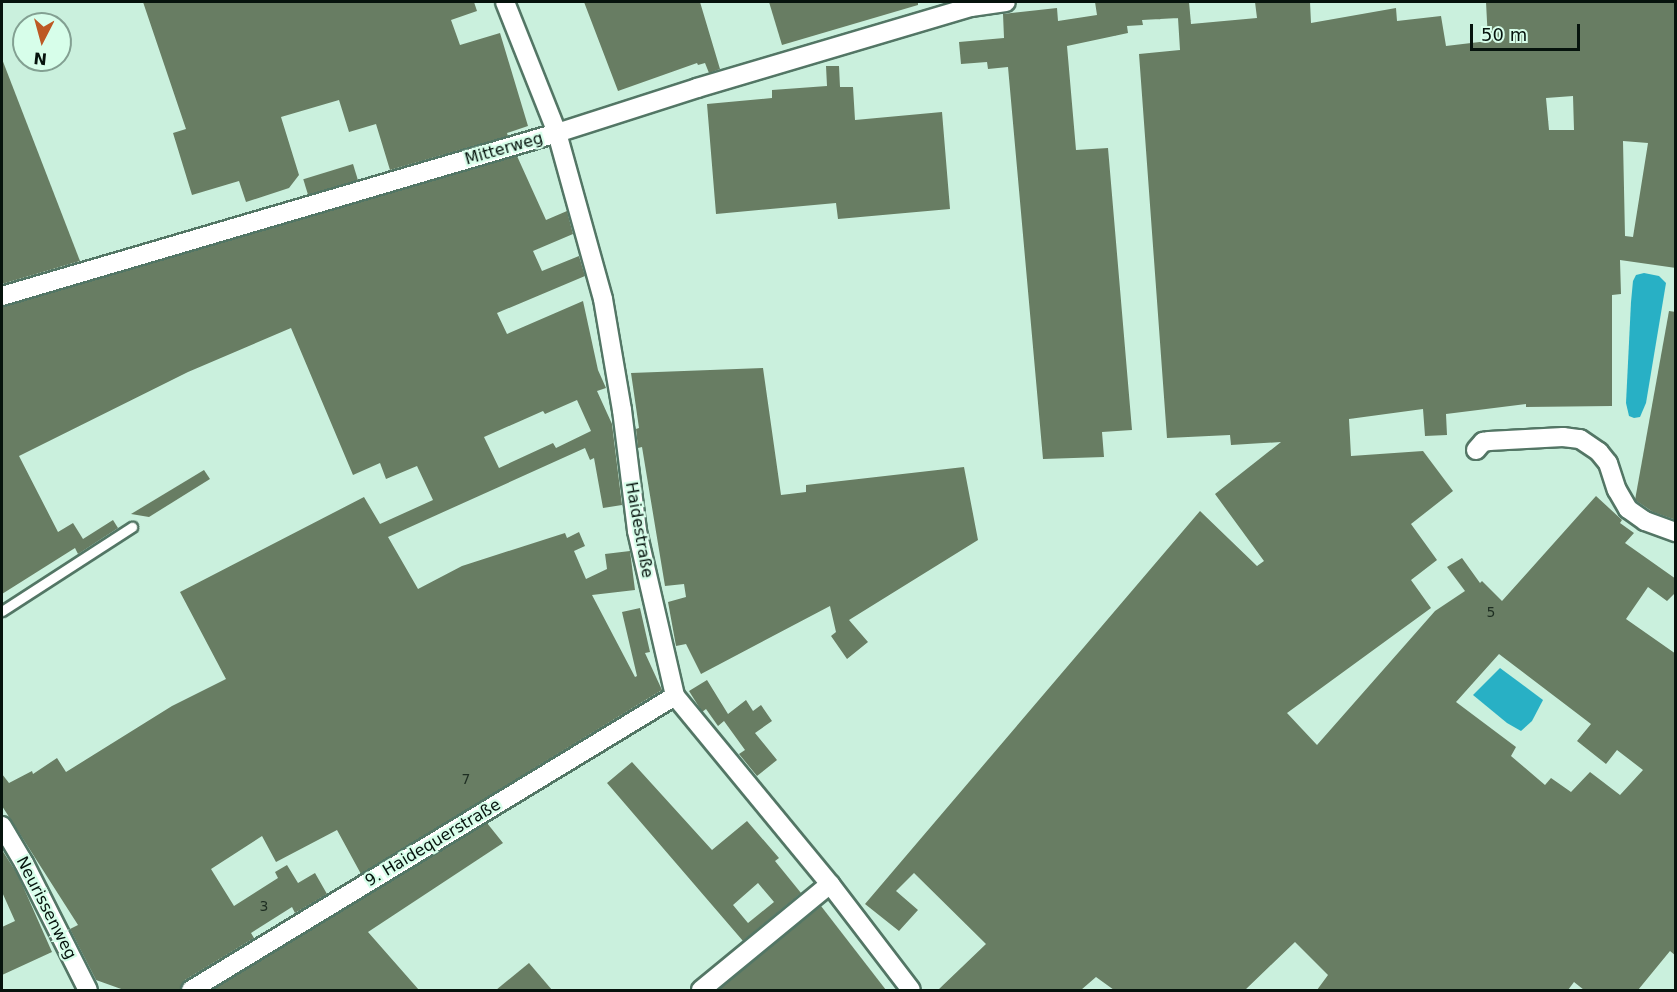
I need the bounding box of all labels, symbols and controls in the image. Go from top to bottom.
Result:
north arrow [12,12,72,72]
scale bar [1473,12,1582,50]
text: 50 m [1481,24,1527,45]
text: N [33,48,48,69]
street label: Mitterweg [463,129,545,169]
street label: Haidestraße [621,480,657,580]
house number: 5 [1487,604,1495,620]
house number: 7 [462,771,470,787]
street label: 9. Haidequerstraße [362,795,504,891]
street label: Neurissenweg [12,853,80,963]
house number: 3 [260,898,268,914]

